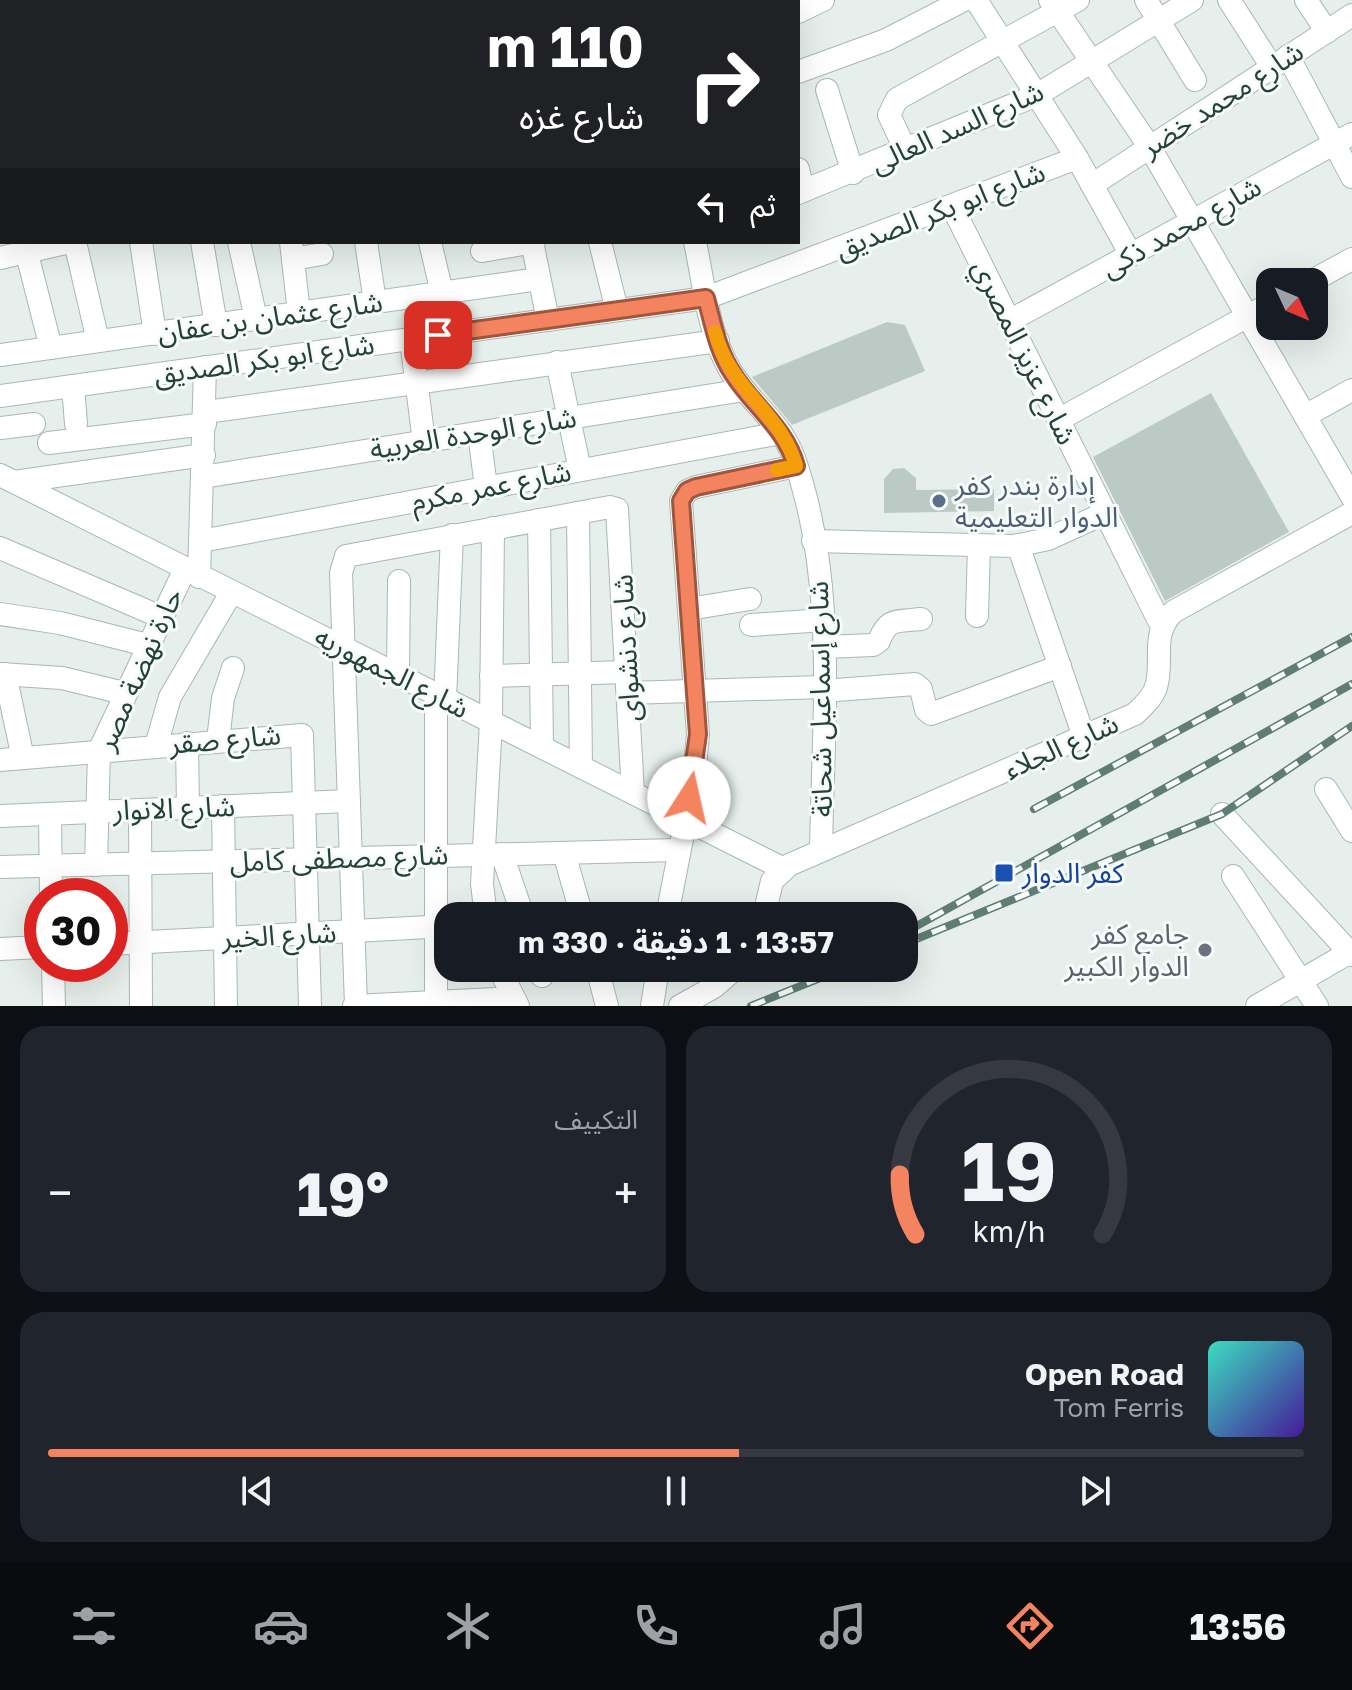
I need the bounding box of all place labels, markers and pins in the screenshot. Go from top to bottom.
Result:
pin [404,301,472,369]
place label: إدارة بندر كفر الدوار التعليمية [954,468,1118,534]
marker: إدارة بندر كفر الدوار التعليمية [930,492,948,510]
place label: كفر الدوار [1021,856,1124,890]
marker: كفر الدوار [993,862,1015,884]
place label: جامع كفر الدوار الكبير [1063,917,1189,983]
marker: جامع كفر الدوار الكبير [1196,941,1214,959]

